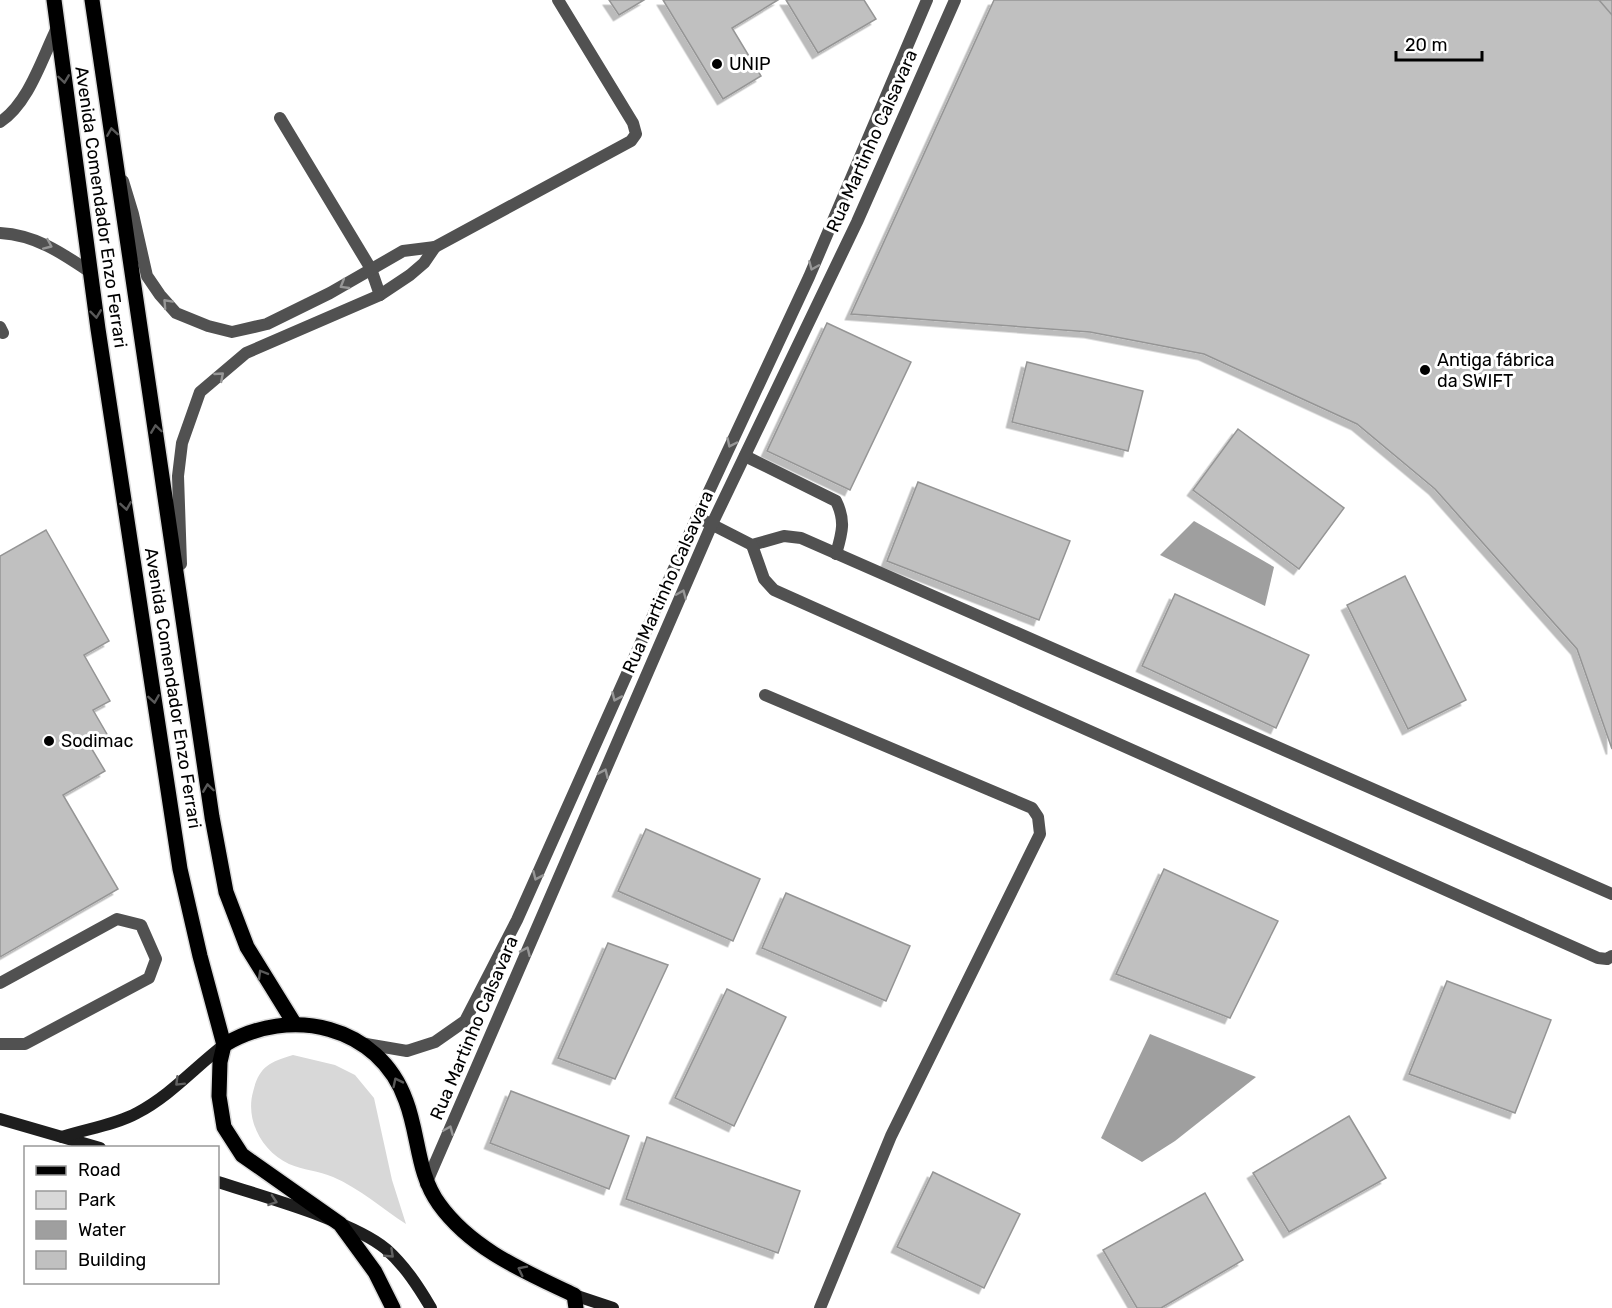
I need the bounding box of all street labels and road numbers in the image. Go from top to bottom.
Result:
street label: Rua Martinho Calsavara [822,46,922,236]
street label: Avenida Comendador Enzo Ferrari [70,65,132,349]
street label: Rua Martinho Calsavara [618,487,718,677]
street label: Avenida Comendador Enzo Ferrari [140,546,206,830]
street label: Rua Martinho Calsavara [425,933,523,1123]

